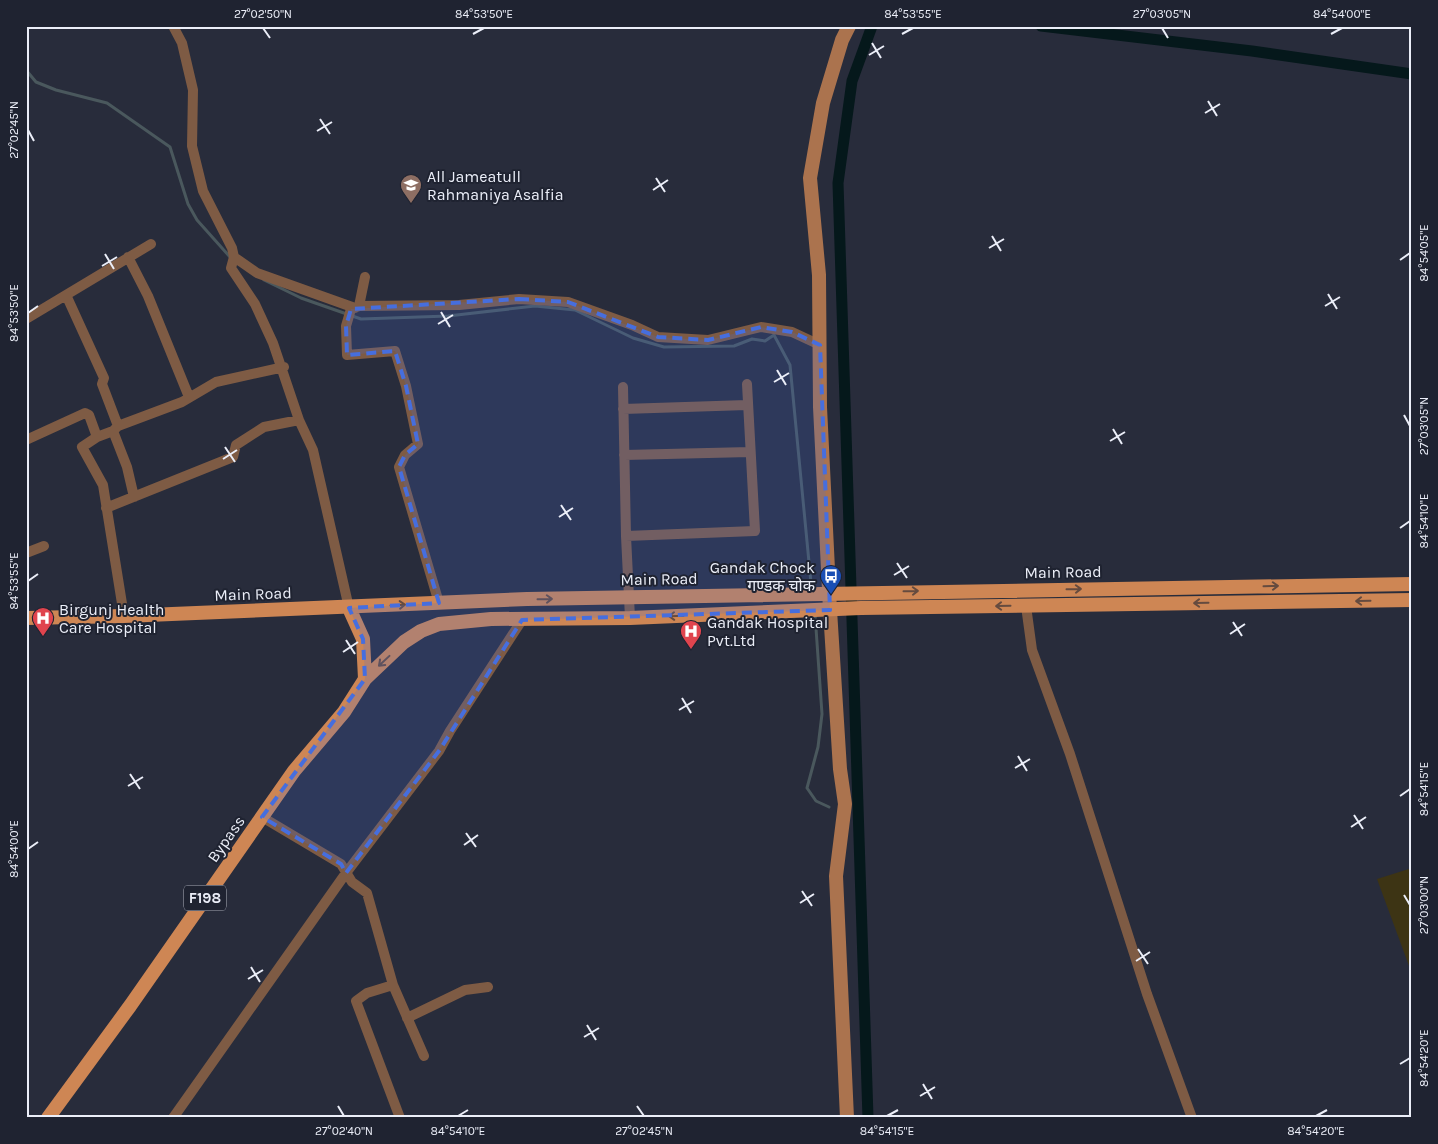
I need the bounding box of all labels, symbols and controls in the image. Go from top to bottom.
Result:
text: 27°02'50"N [234,7,292,21]
text: 84°53'50"E [455,7,513,21]
text: 84°53'55"E [884,7,942,21]
text: 27°03'05"N [1133,7,1191,21]
text: 84°54'00"E [1313,7,1371,21]
text: 27°02'45"N [7,101,21,159]
place label: All Jameatull Rahmaniya Asalfia [427,167,563,204]
school or university icon: All Jameatull Rahmaniya Asalfia [399,173,423,204]
text: 84°54'05"E [1417,224,1431,282]
text: 84°53'50"E [7,284,21,342]
text: 27°03'05"N [1417,397,1431,455]
text: 84°54'10"E [1417,494,1431,548]
text: 84°53'55"E [7,552,21,610]
place label: Gandak Chock गण्डक चोक [710,558,816,595]
street label: Main Road [1024,562,1102,582]
bus stop icon: Gandak Chock गण्डक चोक [819,564,843,595]
street label: Main Road [620,569,698,589]
one-way arrow [1262,581,1279,591]
street label: Main Road [214,583,292,605]
one-way arrow [1065,584,1081,594]
one-way arrow [902,586,919,596]
one-way arrow [536,594,552,604]
one-way arrow [1355,596,1371,605]
one-way arrow [1193,598,1209,608]
place label: Birgunj Health Care Hospital [59,600,164,637]
one-way arrow [390,601,406,610]
one-way arrow [995,601,1012,611]
hospital icon: Birgunj Health Care Hospital [31,606,55,637]
one-way arrow [668,611,684,620]
place label: Gandak Hospital Pvt.Ltd [707,613,828,650]
hospital icon: Gandak Hospital Pvt.Ltd [679,619,703,650]
one-way arrow [378,655,390,667]
text: 84°54'15"E [1417,762,1431,816]
street label: Bypass [203,812,249,866]
text: 84°54'00"E [7,820,21,878]
text: 27°03'00"N [1417,876,1431,934]
road number: F198 [184,886,226,910]
text: 84°54'20"E [1417,1029,1431,1087]
text: 27°02'40"N [315,1124,373,1138]
text: 84°54'10"E [431,1124,485,1138]
text: 27°02'45"N [615,1124,673,1138]
text: 84°54'15"E [860,1124,914,1138]
text: 84°54'20"E [1287,1124,1345,1138]

